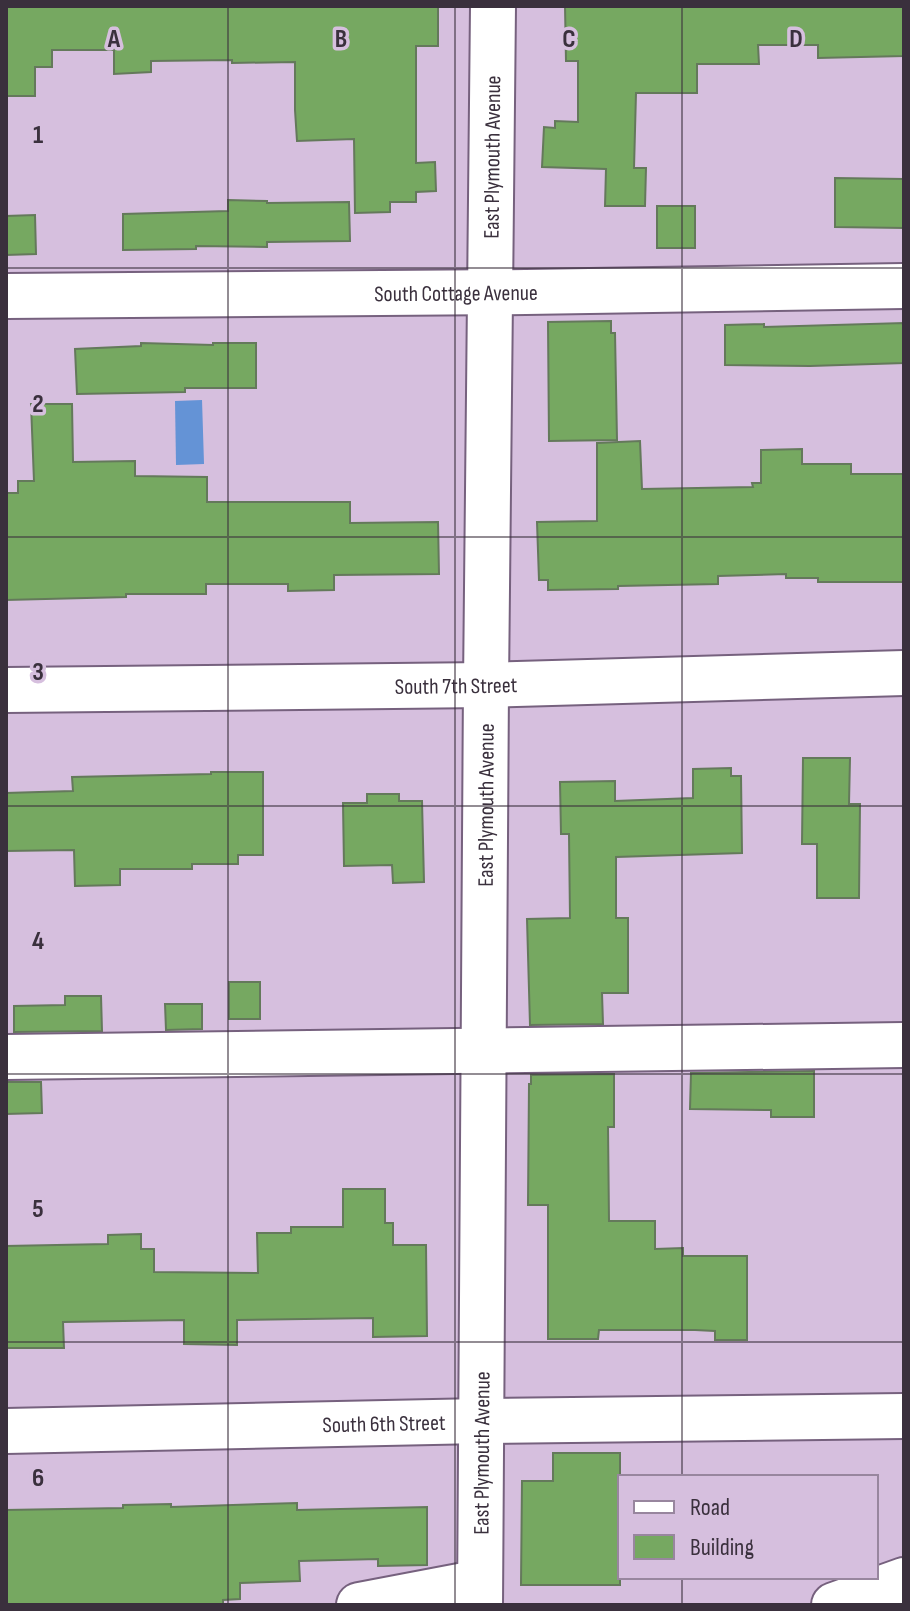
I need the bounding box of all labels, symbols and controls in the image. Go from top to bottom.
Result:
text: A [107,24,121,55]
text: B [335,24,347,55]
text: C [562,24,576,55]
text: D [789,24,803,55]
street label: East Plymouth Avenue [479,75,507,239]
text: 1 [33,120,43,151]
street label: South Cottage Avenue [374,280,538,308]
text: 2 [32,389,44,420]
text: 3 [32,657,44,688]
street label: South 7th Street [395,672,518,701]
street label: East Plymouth Avenue [473,723,501,887]
text: 4 [32,926,44,957]
text: 5 [32,1194,44,1225]
street label: East Plymouth Avenue [468,1371,497,1535]
street label: South 6th Street [322,1410,446,1439]
text: 6 [32,1463,44,1494]
legend [618,1475,878,1579]
text: Road [690,1493,730,1522]
text: Building [690,1533,754,1562]

